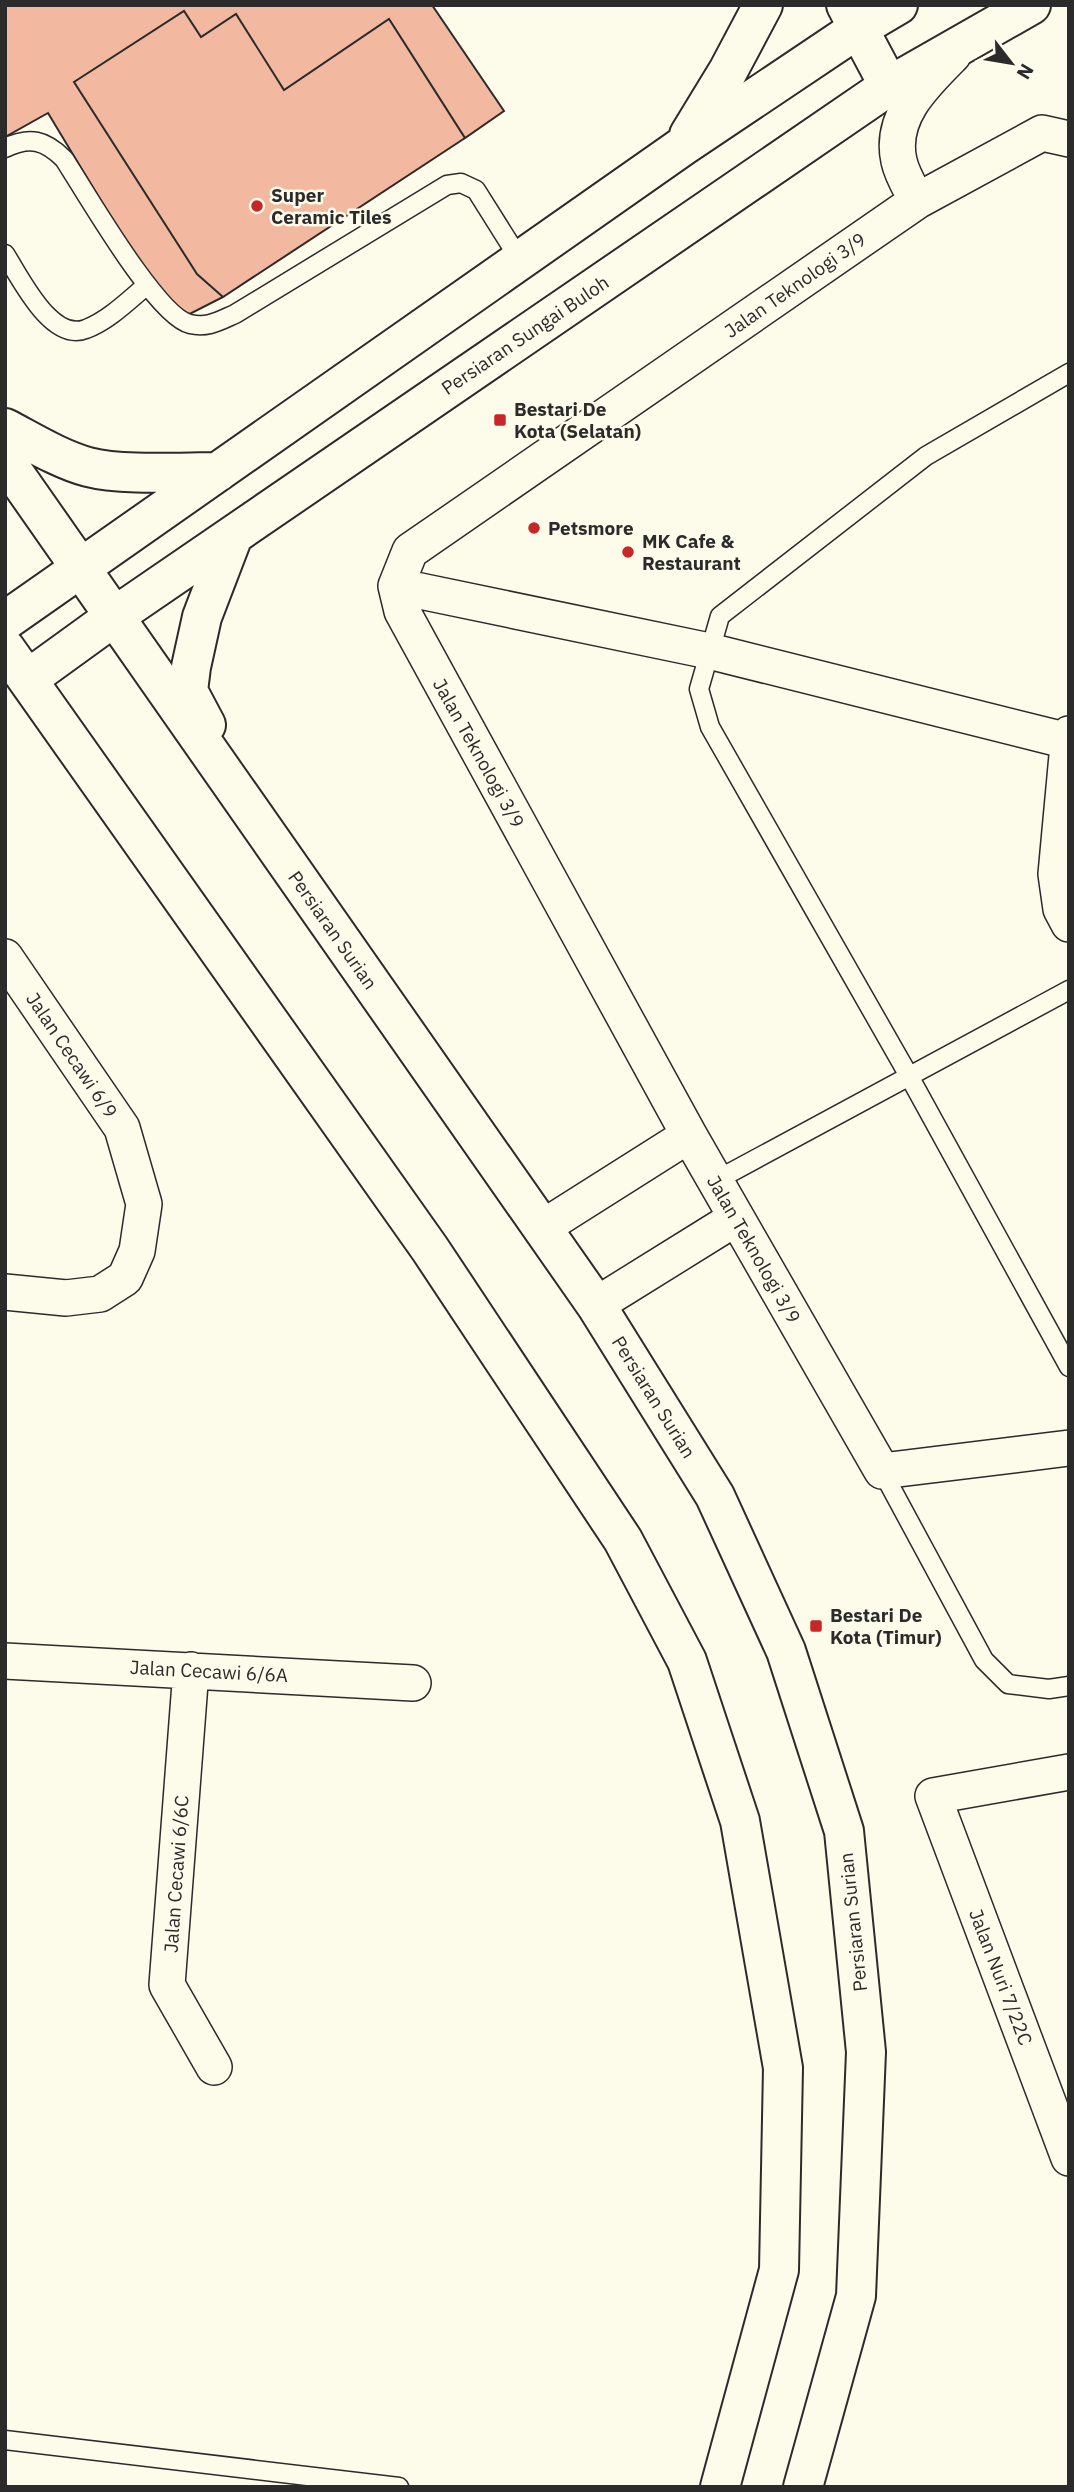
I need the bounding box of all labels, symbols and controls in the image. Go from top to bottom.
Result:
north arrow [976,28,1046,98]
text: N [1012,60,1039,84]
place label: Super Ceramic Tiles [271,183,392,229]
marker: Super Ceramic Tiles [249,198,265,214]
street label: Jalan Teknologi 3/9 [720,227,870,343]
street label: Persiaran Sungai Buloh [437,270,613,400]
place label: Bestari De Kota (Selatan) [514,397,641,443]
marker: Bestari De Kota (Selatan) [492,412,508,428]
place label: Petsmore [548,516,634,540]
marker: Petsmore [526,520,542,536]
place label: MK Cafe & Restaurant [642,529,741,575]
marker: MK Cafe & Restaurant [620,544,636,560]
street label: Jalan Teknologi 3/9 [428,674,530,832]
street label: Persiaran Surian [283,866,383,994]
street label: Jalan Cecawi 6/9 [21,988,123,1122]
street label: Jalan Teknologi 3/9 [702,1171,806,1327]
street label: Persiaran Surian [607,1331,701,1463]
place label: Bestari De Kota (Timur) [830,1603,942,1649]
marker: Bestari De Kota (Timur) [808,1618,824,1634]
street label: Jalan Cecawi 6/6A [129,1655,289,1687]
street label: Jalan Cecawi 6/6C [159,1794,193,1954]
street label: Persiaran Surian [834,1851,872,1993]
street label: Jalan Nuri 7/22C [964,1905,1038,2049]

